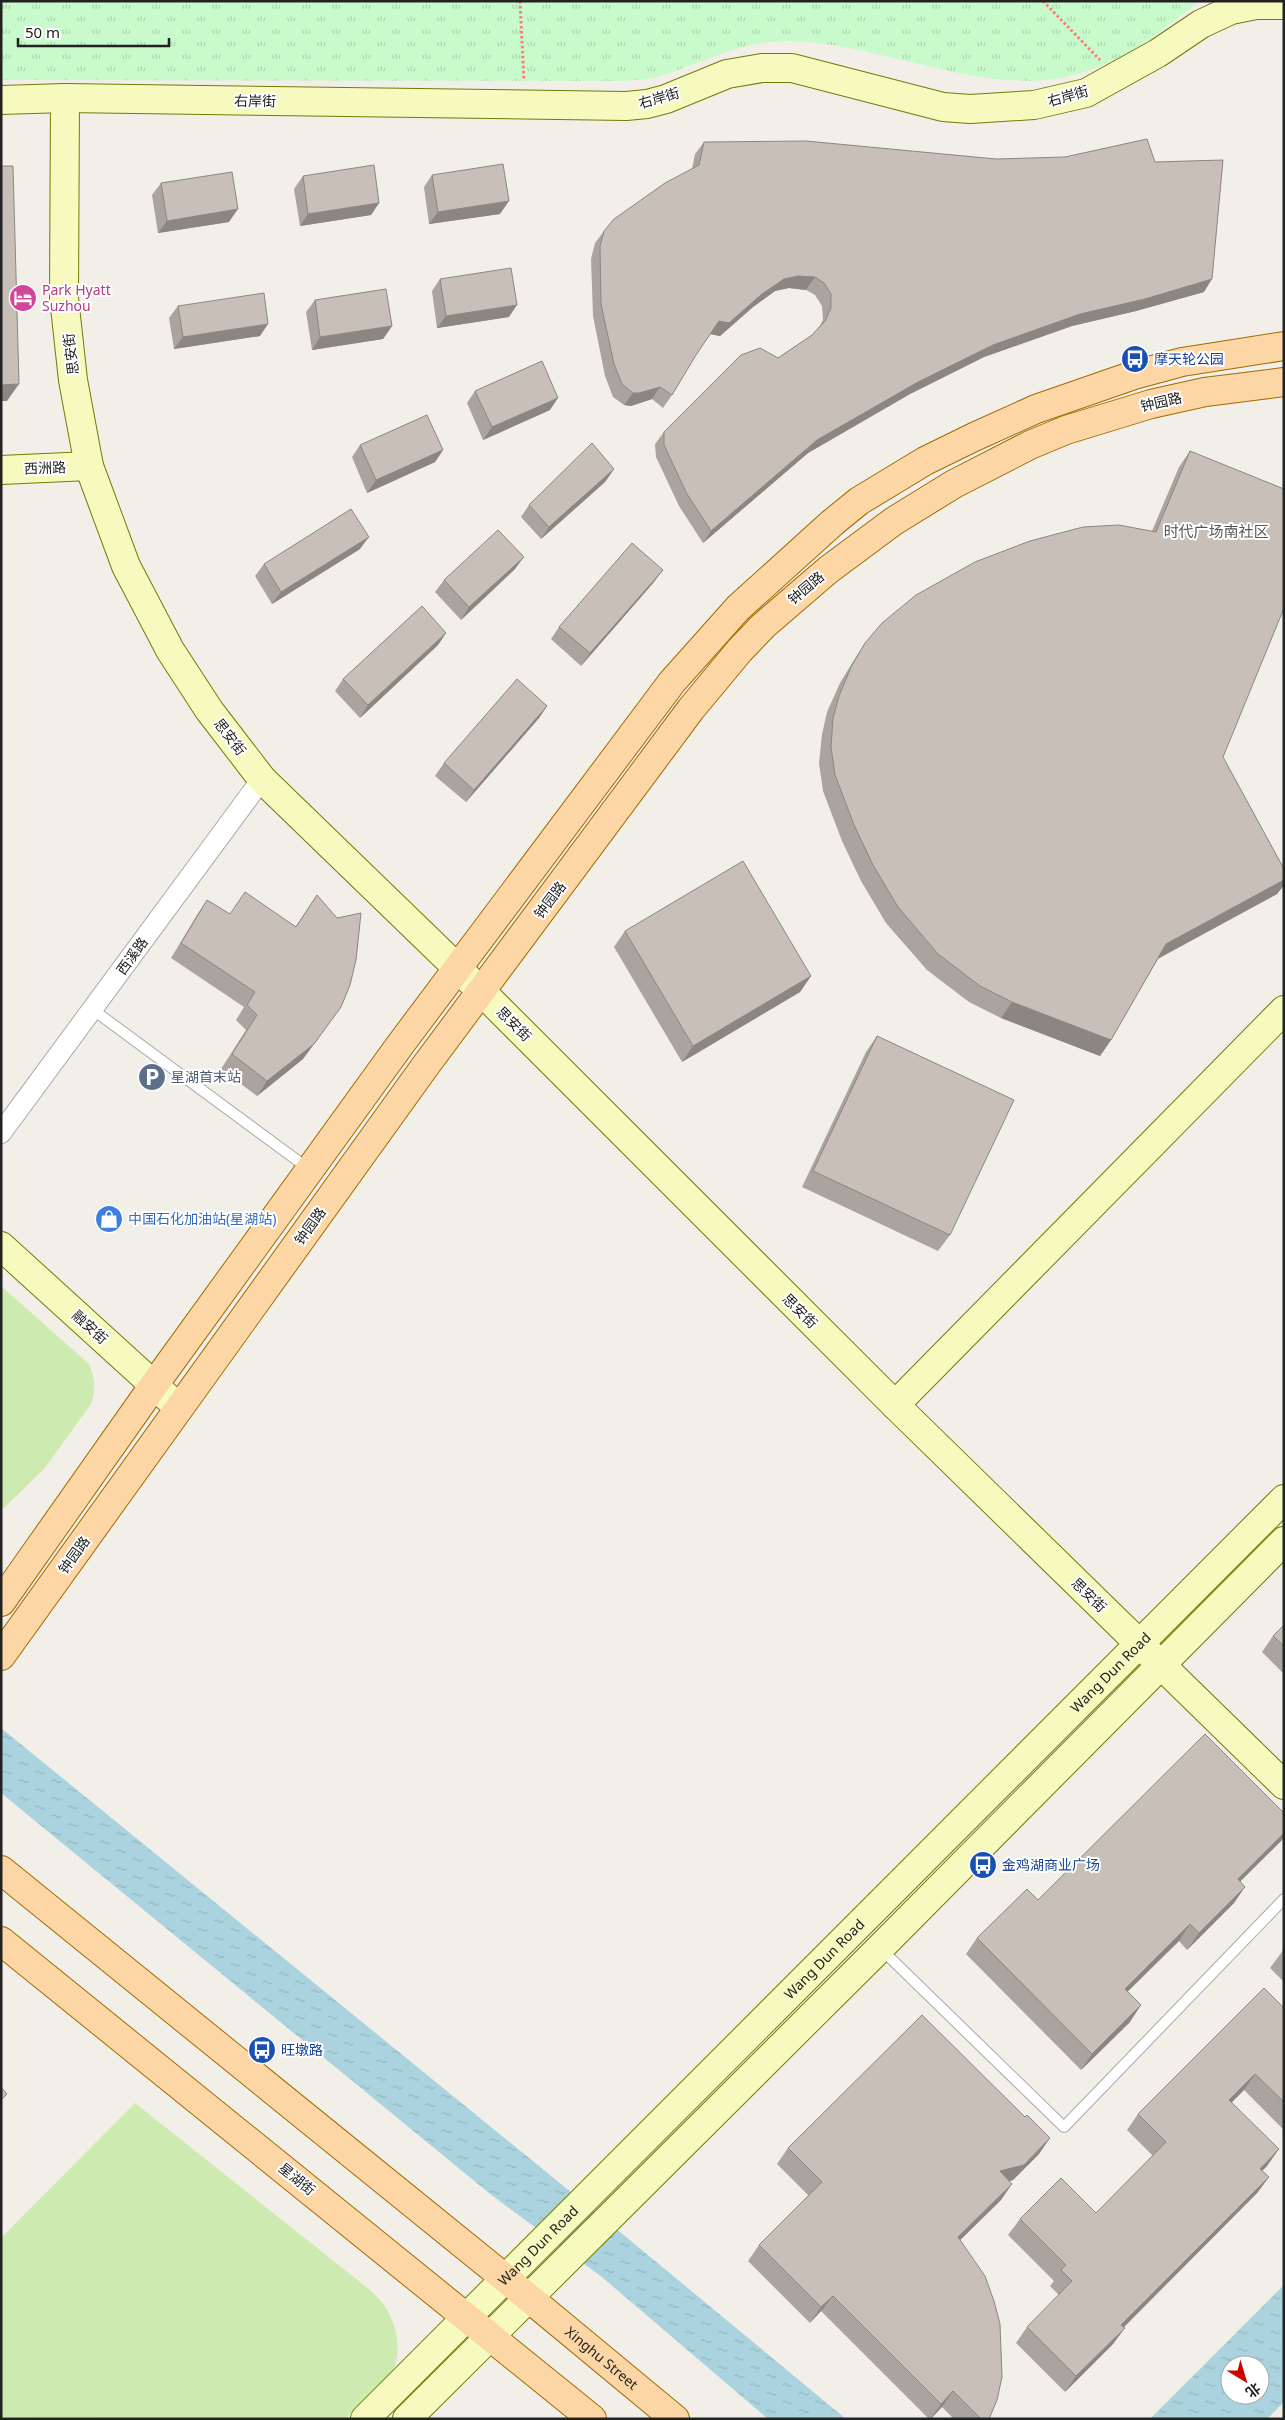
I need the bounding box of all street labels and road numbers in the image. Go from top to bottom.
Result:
street label: 右岸街 [1045,81,1091,110]
street label: 右岸街 [636,83,682,112]
street label: 右岸街 [234,91,276,110]
street label: 思安街 [59,332,82,376]
street label: 钟园路 [1138,388,1183,415]
street label: 西洲路 [24,457,66,478]
street label: 钟园路 [783,567,828,608]
street label: 思安街 [210,714,251,759]
street label: 钟园路 [529,877,570,922]
street label: 西溪路 [112,933,152,978]
street label: 思安街 [493,1002,536,1045]
street label: 钟园路 [290,1203,330,1248]
street label: 思安街 [779,1289,822,1332]
street label: 融安街 [68,1306,112,1348]
street label: 钟园路 [54,1532,94,1577]
street label: 思安街 [1068,1573,1111,1616]
street label: Wang Dun Road [1066,1628,1155,1717]
street label: Wang Dun Road [780,1914,868,2003]
street label: 星湖街 [275,2158,320,2199]
street label: Wang Dun Road [493,2201,582,2290]
street label: Xinghu Street [562,2322,642,2394]

